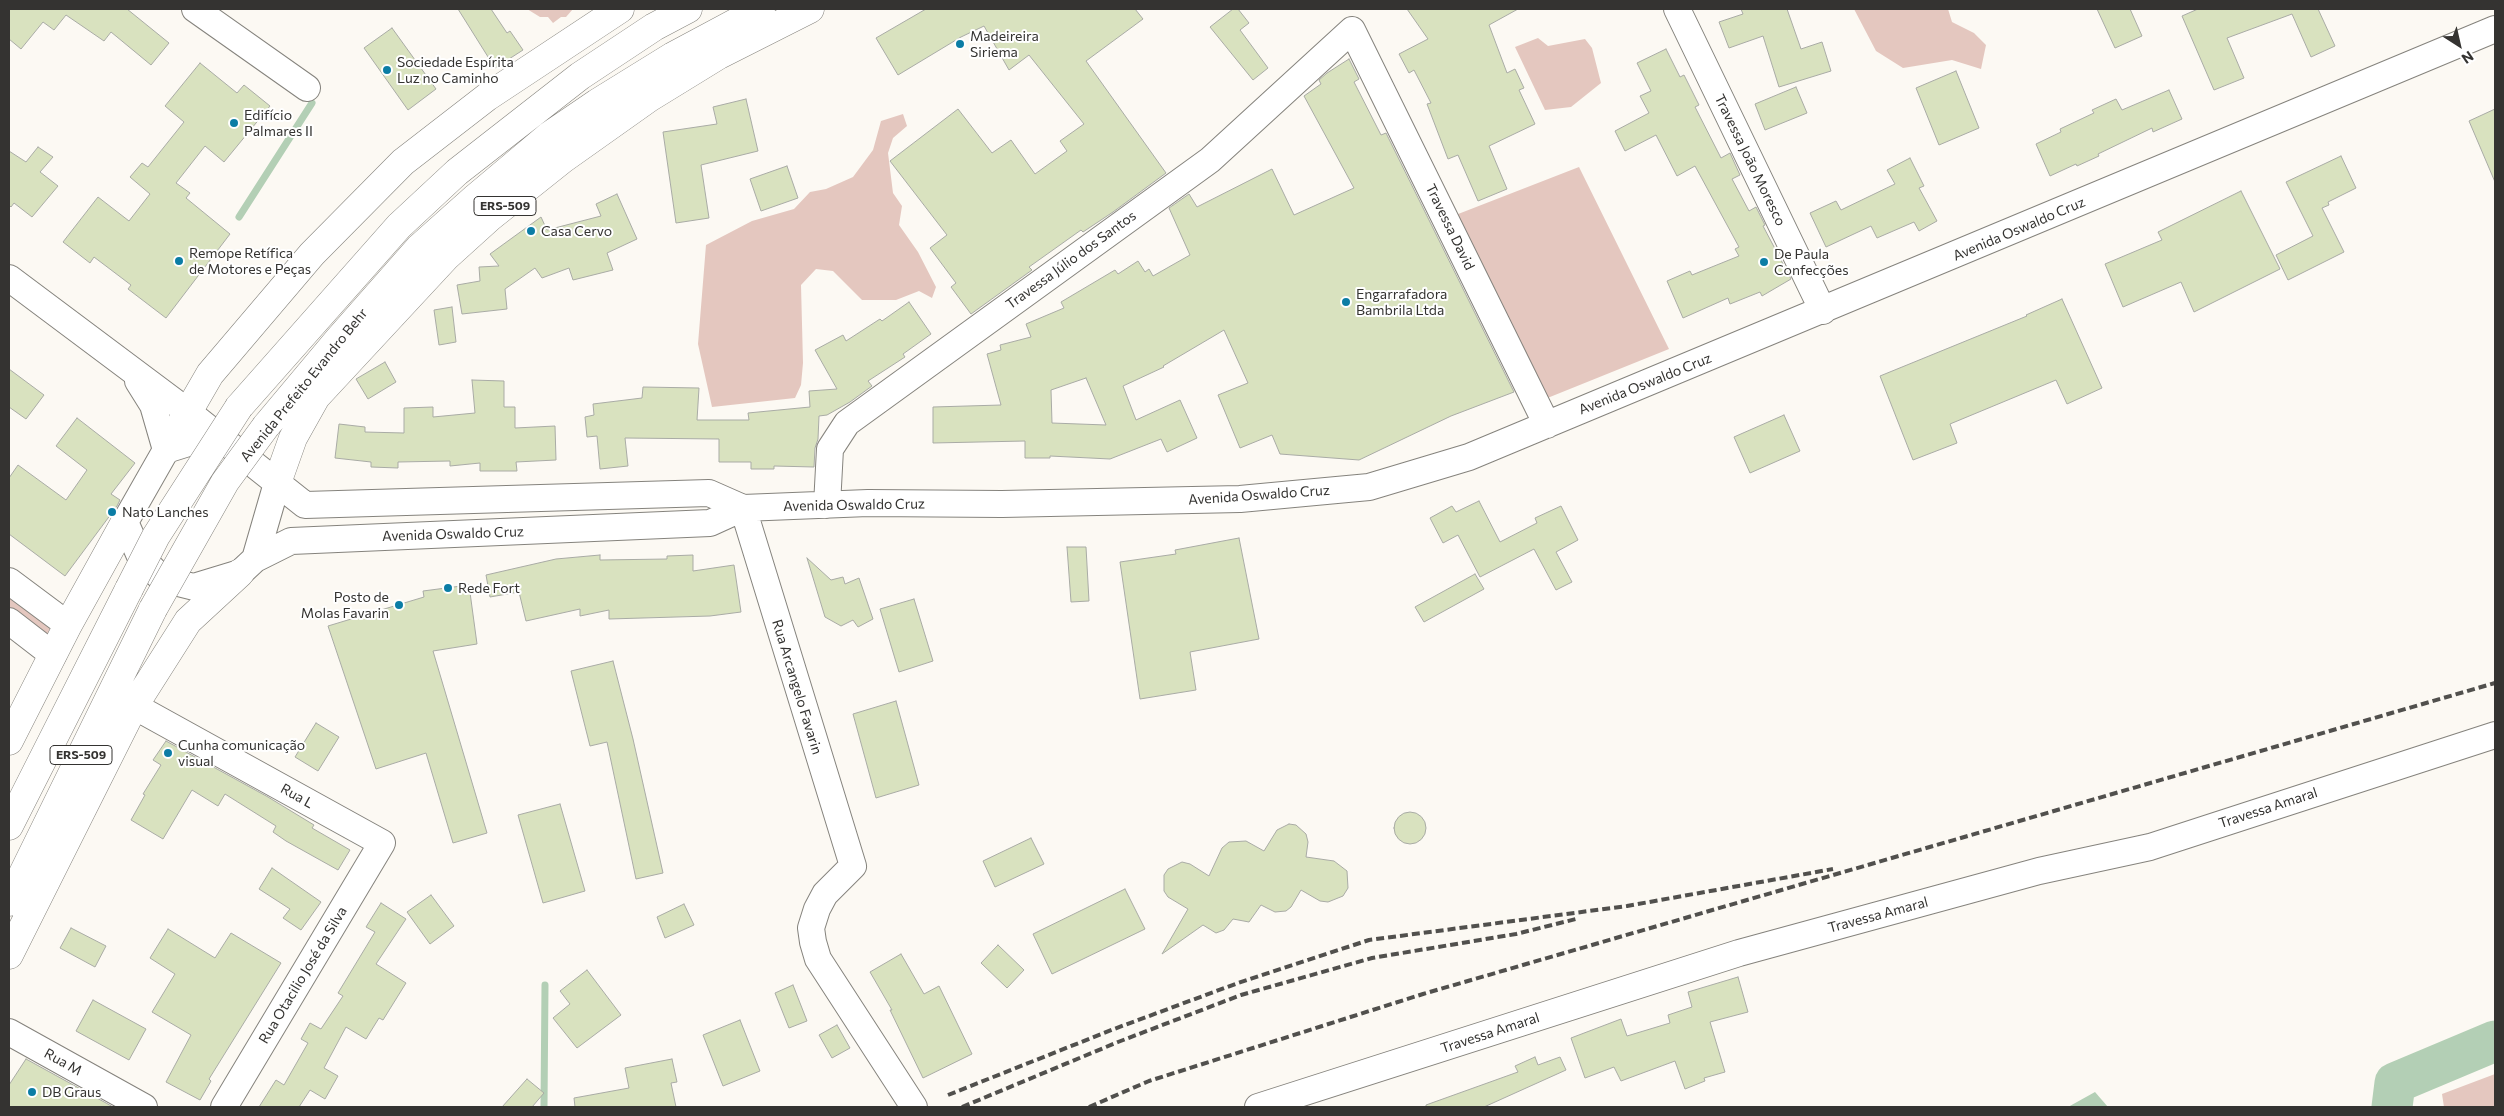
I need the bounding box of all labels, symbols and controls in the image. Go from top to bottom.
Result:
north arrow [2434,20,2484,70]
place label: Madeireira Siriema [970,28,1039,60]
marker: Madeireira Siriema [954,38,966,50]
text: N [2459,48,2477,68]
place label: Sociedade Espírita Luz no Caminho [397,54,514,86]
marker: Sociedade Espírita Luz no Caminho [381,64,393,76]
street label: Travessa João Moresco [1711,91,1789,229]
place label: Edifício Palmares II [244,107,313,140]
marker: Edifício Palmares II [228,117,240,129]
street label: Travessa David [1422,181,1478,273]
street label: Avenida Oswaldo Cruz [1950,194,2088,264]
road number: ERS-509 [474,197,536,216]
street label: Travessa Júlio dos Santos [1003,207,1139,313]
place label: Casa Cervo [541,223,612,239]
marker: Casa Cervo [525,225,537,237]
place label: Remope Retífica de Motores e Peças [189,245,311,278]
place label: De Paula Confecções [1774,246,1849,278]
marker: Remope Retífica de Motores e Peças [173,255,185,267]
marker: De Paula Confecções [1758,256,1770,268]
place label: Engarrafadora Bambrila Ltda [1356,286,1447,318]
marker: Engarrafadora Bambrila Ltda [1340,296,1352,308]
street label: Avenida Prefeito Evandro Behr [237,305,371,465]
street label: Avenida Oswaldo Cruz [1576,350,1714,418]
street label: Avenida Oswaldo Cruz [1188,482,1330,508]
street label: Avenida Oswaldo Cruz [783,495,925,515]
place label: Nato Lanches [122,504,209,520]
marker: Nato Lanches [106,506,118,518]
street label: Avenida Oswaldo Cruz [382,523,524,545]
place label: Rede Fort [458,580,520,596]
marker: Rede Fort [442,582,454,594]
place label: Posto de Molas Favarin [301,589,389,622]
marker: Posto de Molas Favarin [393,599,405,611]
street label: Rua Arcangelo Favarin [768,617,826,757]
place label: Cunha comunicação visual [178,737,305,770]
road number: ERS-509 [50,746,112,764]
marker: Cunha comunicação visual [162,747,174,759]
street label: Rua L [278,780,316,812]
street label: Travessa Amaral [2216,784,2320,832]
street label: Travessa Amaral [1826,894,1930,936]
street label: Rua Otacilio José da Silva [255,903,351,1047]
street label: Travessa Amaral [1438,1009,1542,1057]
street label: Rua M [41,1045,85,1079]
place label: DB Graus [42,1084,101,1100]
marker: DB Graus [26,1086,38,1098]

